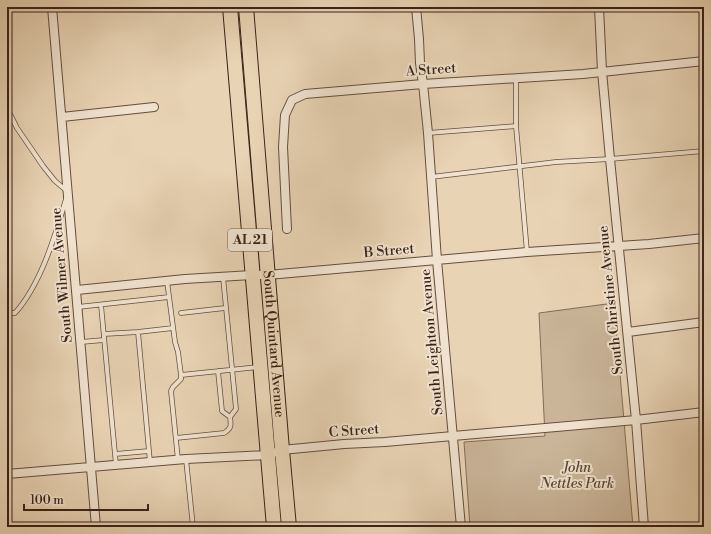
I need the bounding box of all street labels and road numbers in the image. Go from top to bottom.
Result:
street label: A Street [404,59,457,81]
street label: South Wilmer Avenue [47,207,77,343]
street label: South Christine Avenue [594,225,628,375]
road number: AL 21 [228,229,272,251]
street label: B Street [362,240,415,262]
street label: South Leighton Avenue [417,268,447,416]
street label: South Quintard Avenue [258,270,288,418]
street label: C Street [328,420,380,442]

